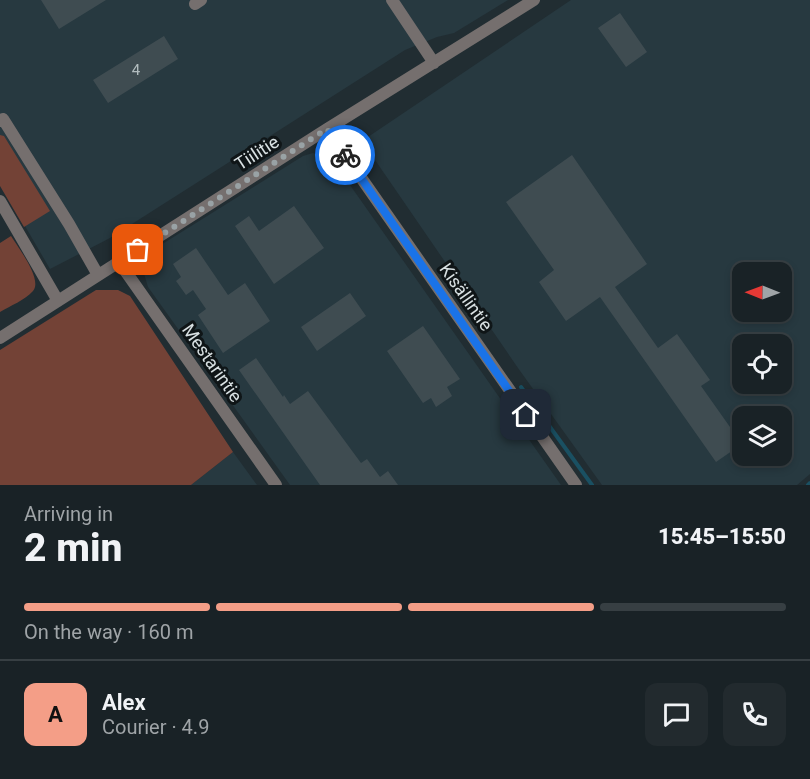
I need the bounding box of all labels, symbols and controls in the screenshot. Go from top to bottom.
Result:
house number: 4 [132,61,141,79]
courier [315,125,375,185]
street label: Tiilitie [231,131,283,174]
icon: bike [329,139,362,172]
pin [112,224,163,275]
icon: bag [121,233,154,266]
street label: Kisällintie [436,259,497,335]
north arrow [732,262,792,322]
map controls [732,262,792,466]
street label: Mestarintie [178,320,247,406]
button: locate [732,334,792,394]
pin [500,389,551,440]
icon: home [509,398,542,431]
button: layers [732,406,792,466]
text: Arriving in [24,502,113,526]
text: 15:45–15:50 [658,524,786,549]
text: 2 min [24,525,122,571]
text: On the way · 160 m [24,620,193,644]
button: chat [645,683,708,746]
button: phone [723,683,786,746]
text: Alex [102,690,146,715]
text: A [48,702,63,727]
text: Courier · 4.9 [102,715,209,739]

